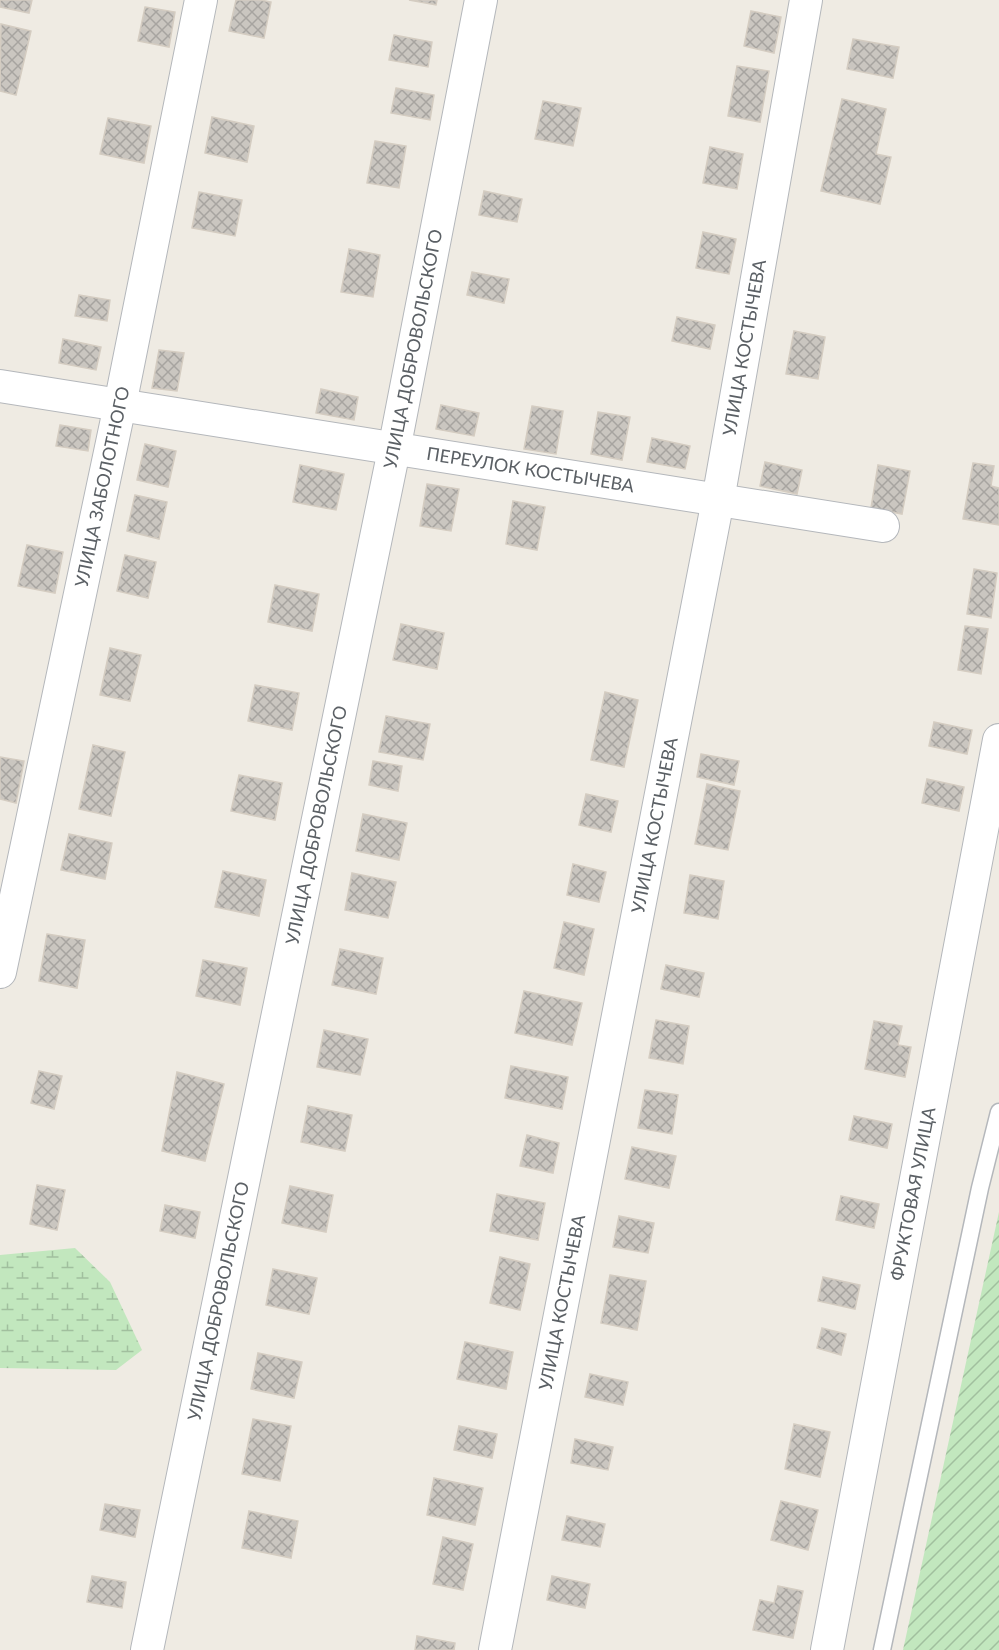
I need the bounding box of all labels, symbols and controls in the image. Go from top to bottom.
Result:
street label: УЛИЦА ДОБРОВОЛЬСКОГО [378,227,446,471]
street label: УЛИЦА КОСТЫЧЕВА [717,257,770,437]
street label: УЛИЦА ЗАБОЛОТНОГО [70,384,133,589]
street label: ПЕРЕУЛОК КОСТЫЧЕВА [425,442,637,497]
street label: УЛИЦА ДОБРОВОЛЬСКОГО [280,704,351,947]
street label: УЛИЦА КОСТЫЧЕВА [626,735,682,915]
street label: ФРУКТОВАЯ УЛИЦА [885,1104,940,1282]
street label: УЛИЦА ДОБРОВОЛЬСКОГО [182,1180,253,1423]
street label: УЛИЦА КОСТЫЧЕВА [534,1212,589,1392]

